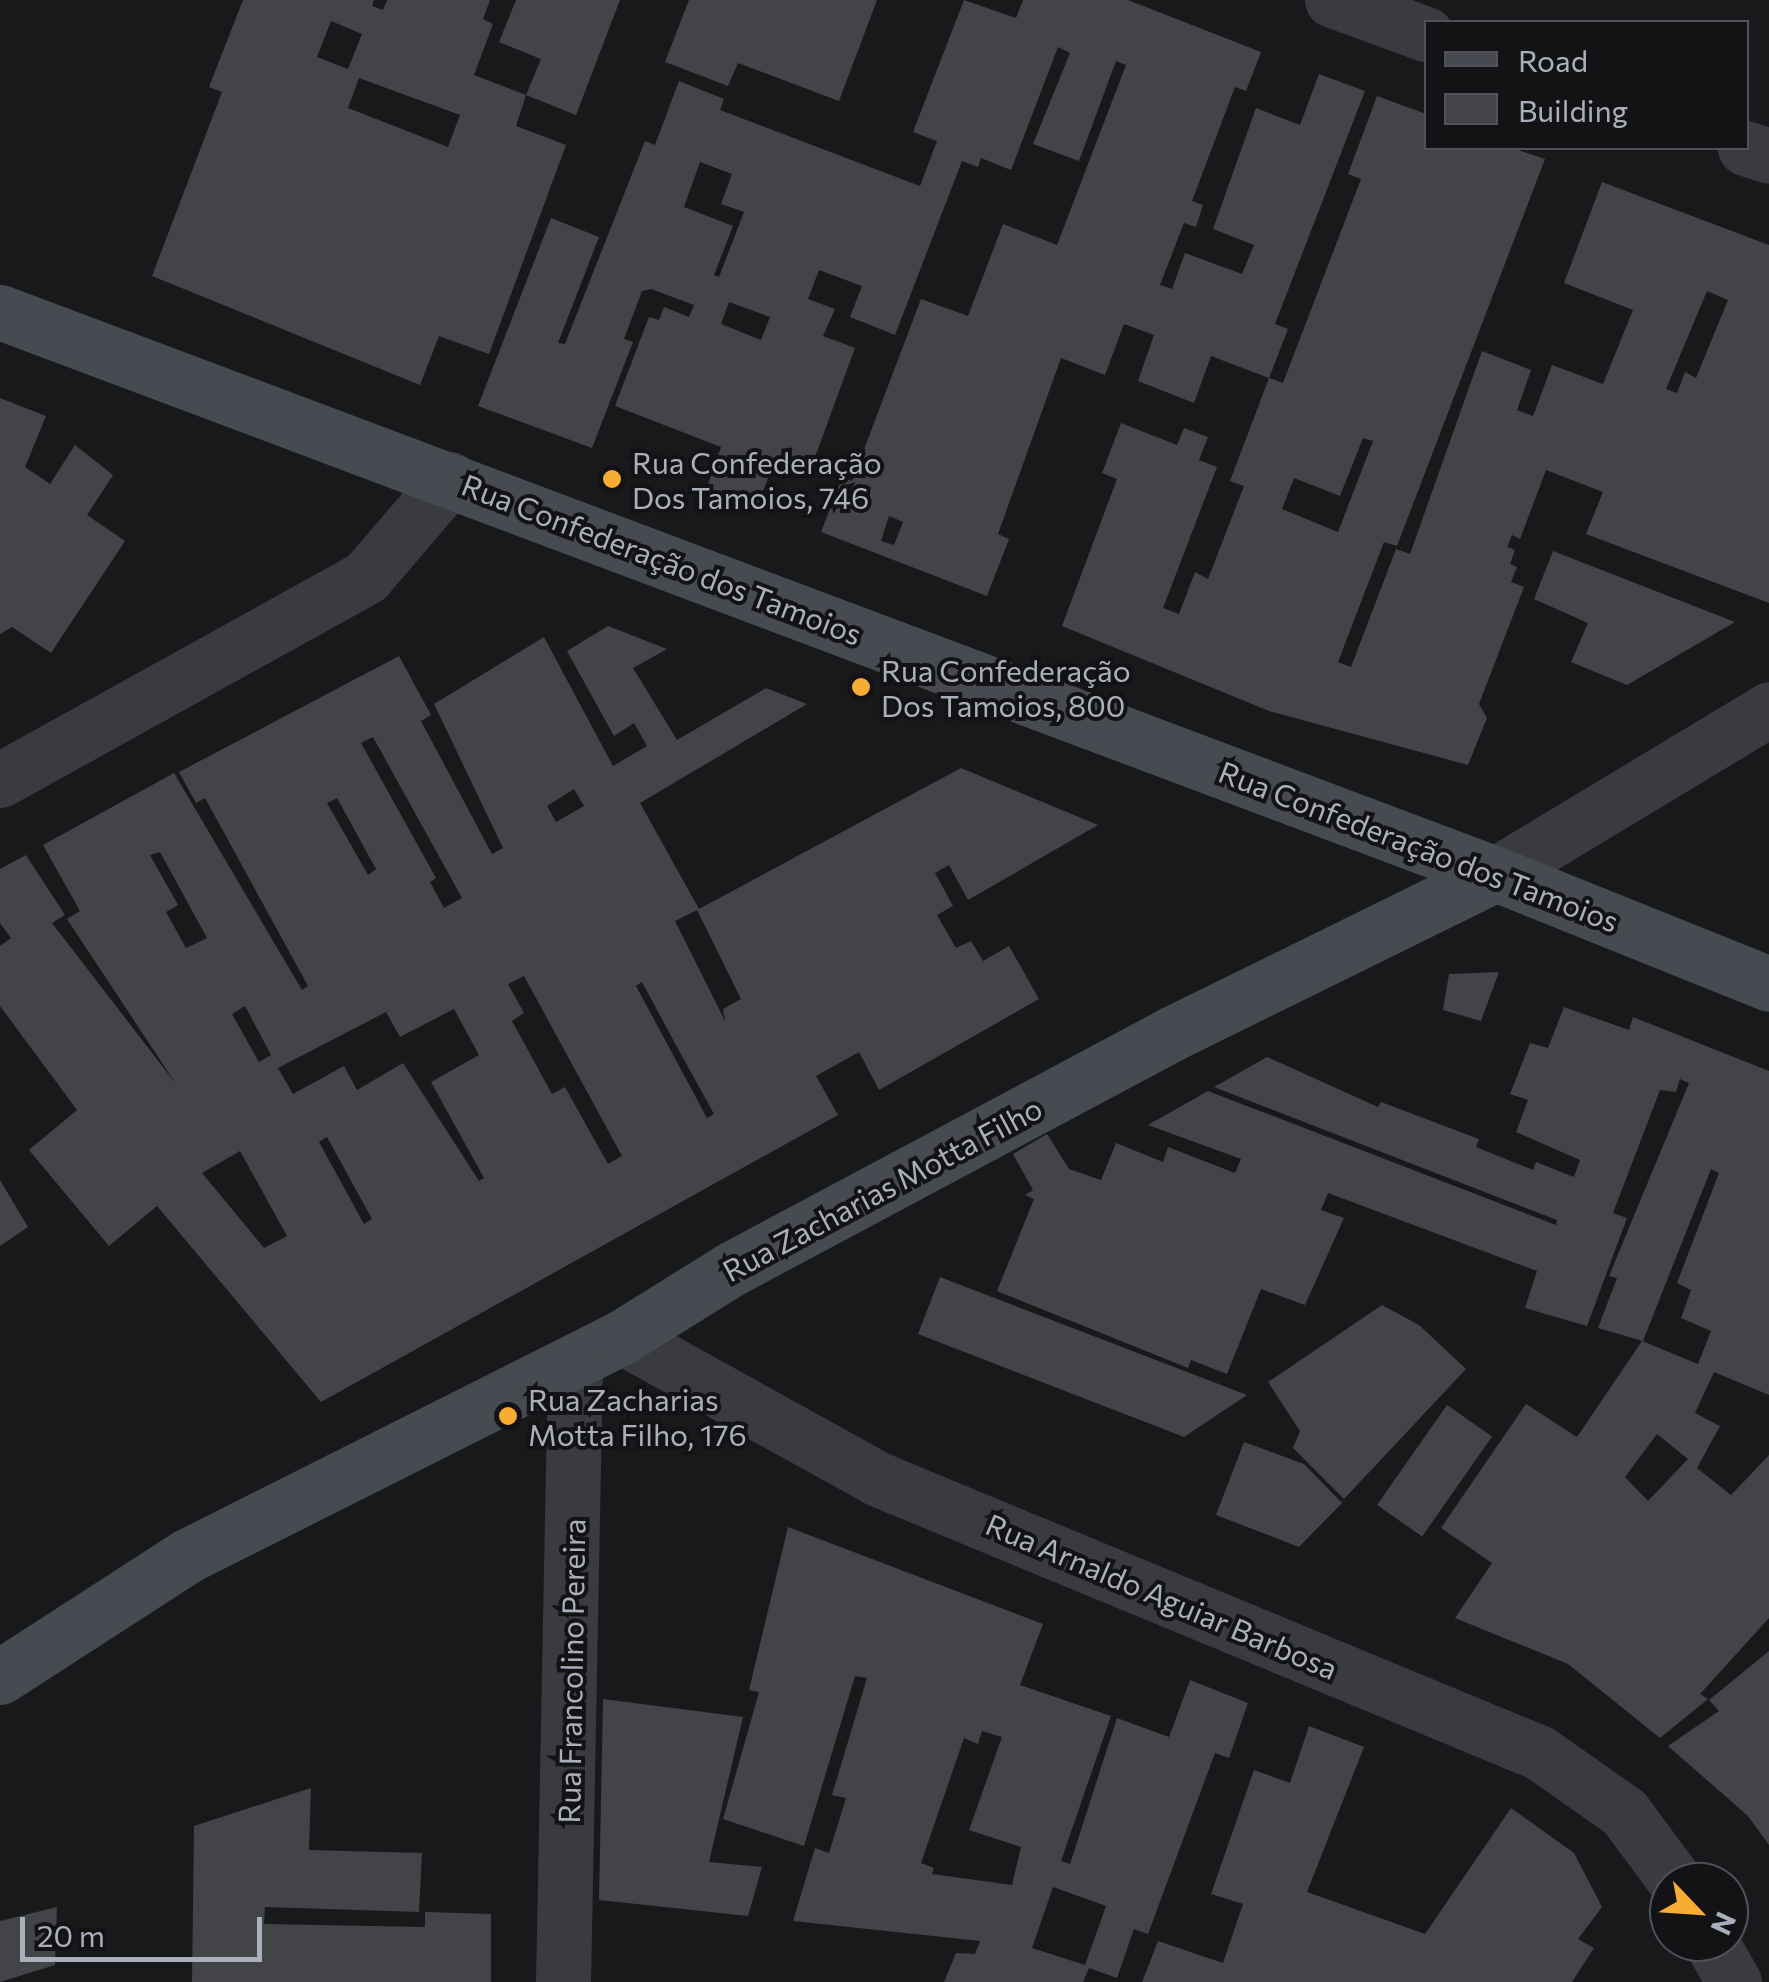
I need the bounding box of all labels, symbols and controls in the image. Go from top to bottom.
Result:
legend [1424,20,1749,150]
text: Road [1518,41,1588,78]
text: Building [1518,91,1628,128]
place label: Rua Confederação Dos Tamoios, 746 [632,444,882,514]
street label: Rua Confederação dos Tamoios [457,466,867,652]
marker: Rua Confederação Dos Tamoios, 746 [601,468,623,490]
place label: Rua Confederação Dos Tamoios, 800 [881,652,1131,722]
marker: Rua Confederação Dos Tamoios, 800 [850,676,872,698]
street label: Rua Confederação dos Tamoios [1214,753,1624,939]
street label: Rua Zacharias Motta Filho [716,1089,1048,1289]
place label: Rua Zacharias Motta Filho, 176 [528,1381,747,1452]
marker: Rua Zacharias Motta Filho, 176 [497,1405,519,1427]
street label: Rua Arnaldo Aguiar Barbosa [981,1506,1343,1686]
street label: Rua Francolino Pereira [550,1518,592,1824]
north arrow [1649,1862,1749,1962]
scale bar [25,1897,268,1959]
text: N [1705,1907,1744,1941]
text: 20 m [37,1916,105,1953]

